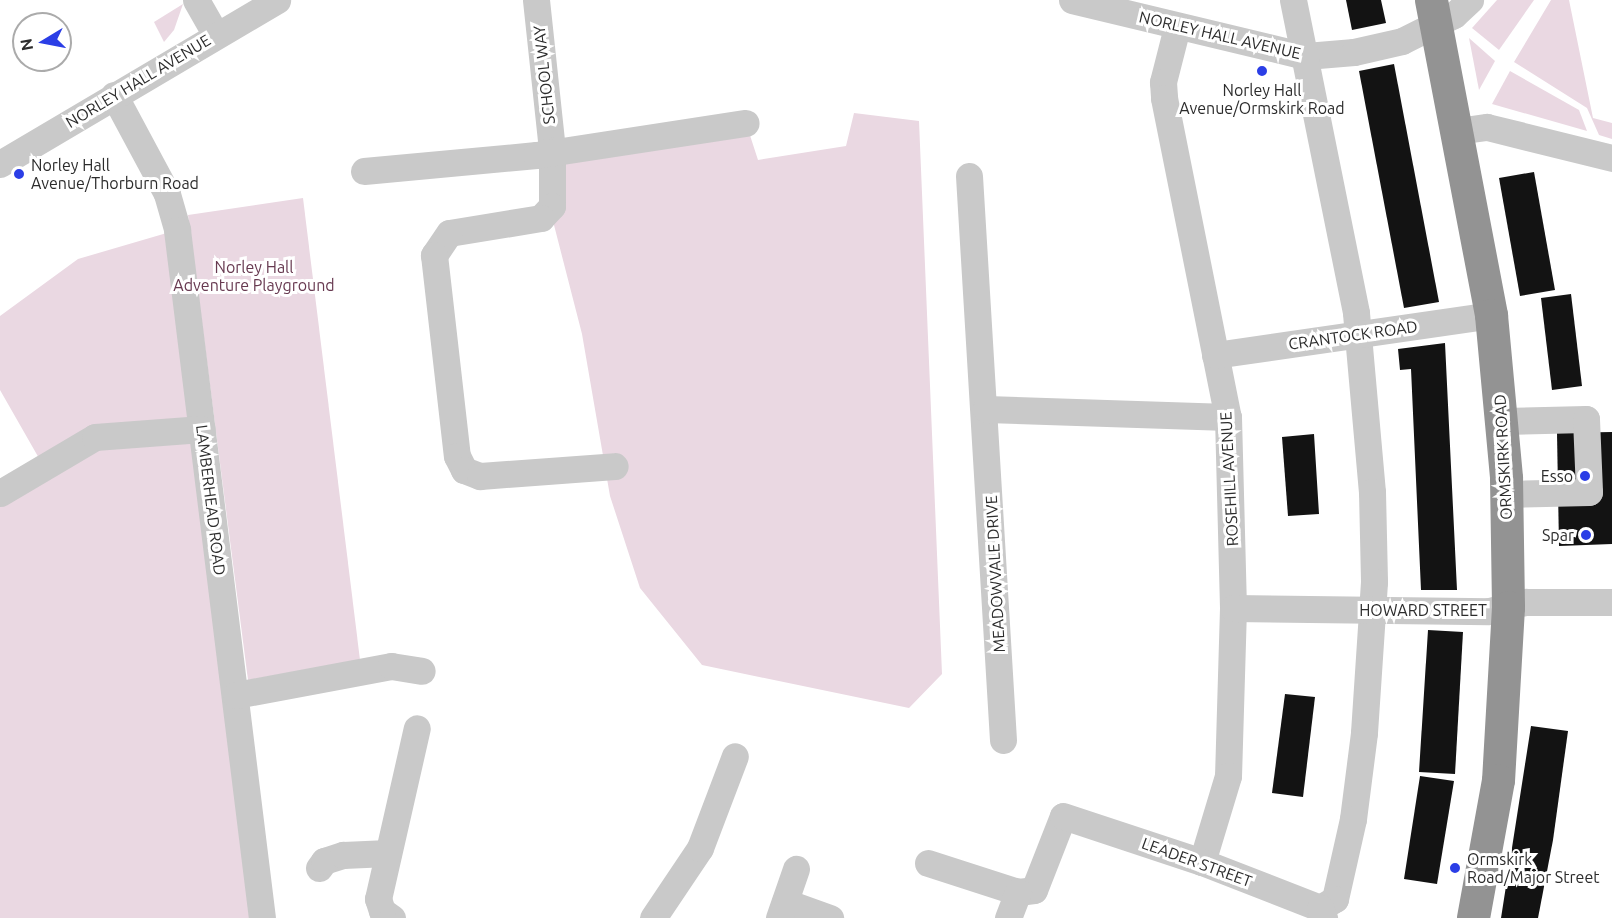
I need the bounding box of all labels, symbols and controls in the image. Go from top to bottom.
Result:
street label: NORLEY HALL AVENUE [1137,7,1303,63]
north arrow [12,12,72,72]
street label: SCHOOL WAY [529,25,559,125]
street label: NORLEY HALL AVENUE [62,30,214,132]
text: N [16,37,36,52]
marker: Norley Hall Avenue/Ormskirk Road [1255,64,1269,78]
place label: Norley Hall Avenue/Ormskirk Road [1179,80,1345,118]
place label: Norley Hall Avenue/Thorburn Road [31,155,199,193]
marker: Norley Hall Avenue/Thorburn Road [12,167,26,181]
park label: Norley Hall Adventure Playground [173,257,335,295]
street label: CRANTOCK ROAD [1287,316,1419,354]
street label: ORMSKIRK ROAD [1490,394,1516,520]
street label: ROSEHILL AVENUE [1216,411,1242,547]
street label: LAMBERHEAD ROAD [192,424,230,576]
place label: Esso [1541,466,1573,486]
marker: Esso [1578,469,1592,483]
street label: MEADOWVALE DRIVE [981,495,1009,653]
place label: Spar [1542,525,1574,545]
marker: Spar [1579,528,1593,542]
street label: HOWARD STREET [1359,600,1487,620]
street label: LEADER STREET [1139,833,1255,891]
place label: Ormskirk Road/Major Street [1467,849,1600,887]
marker: Ormskirk Road/Major Street [1448,861,1462,875]

